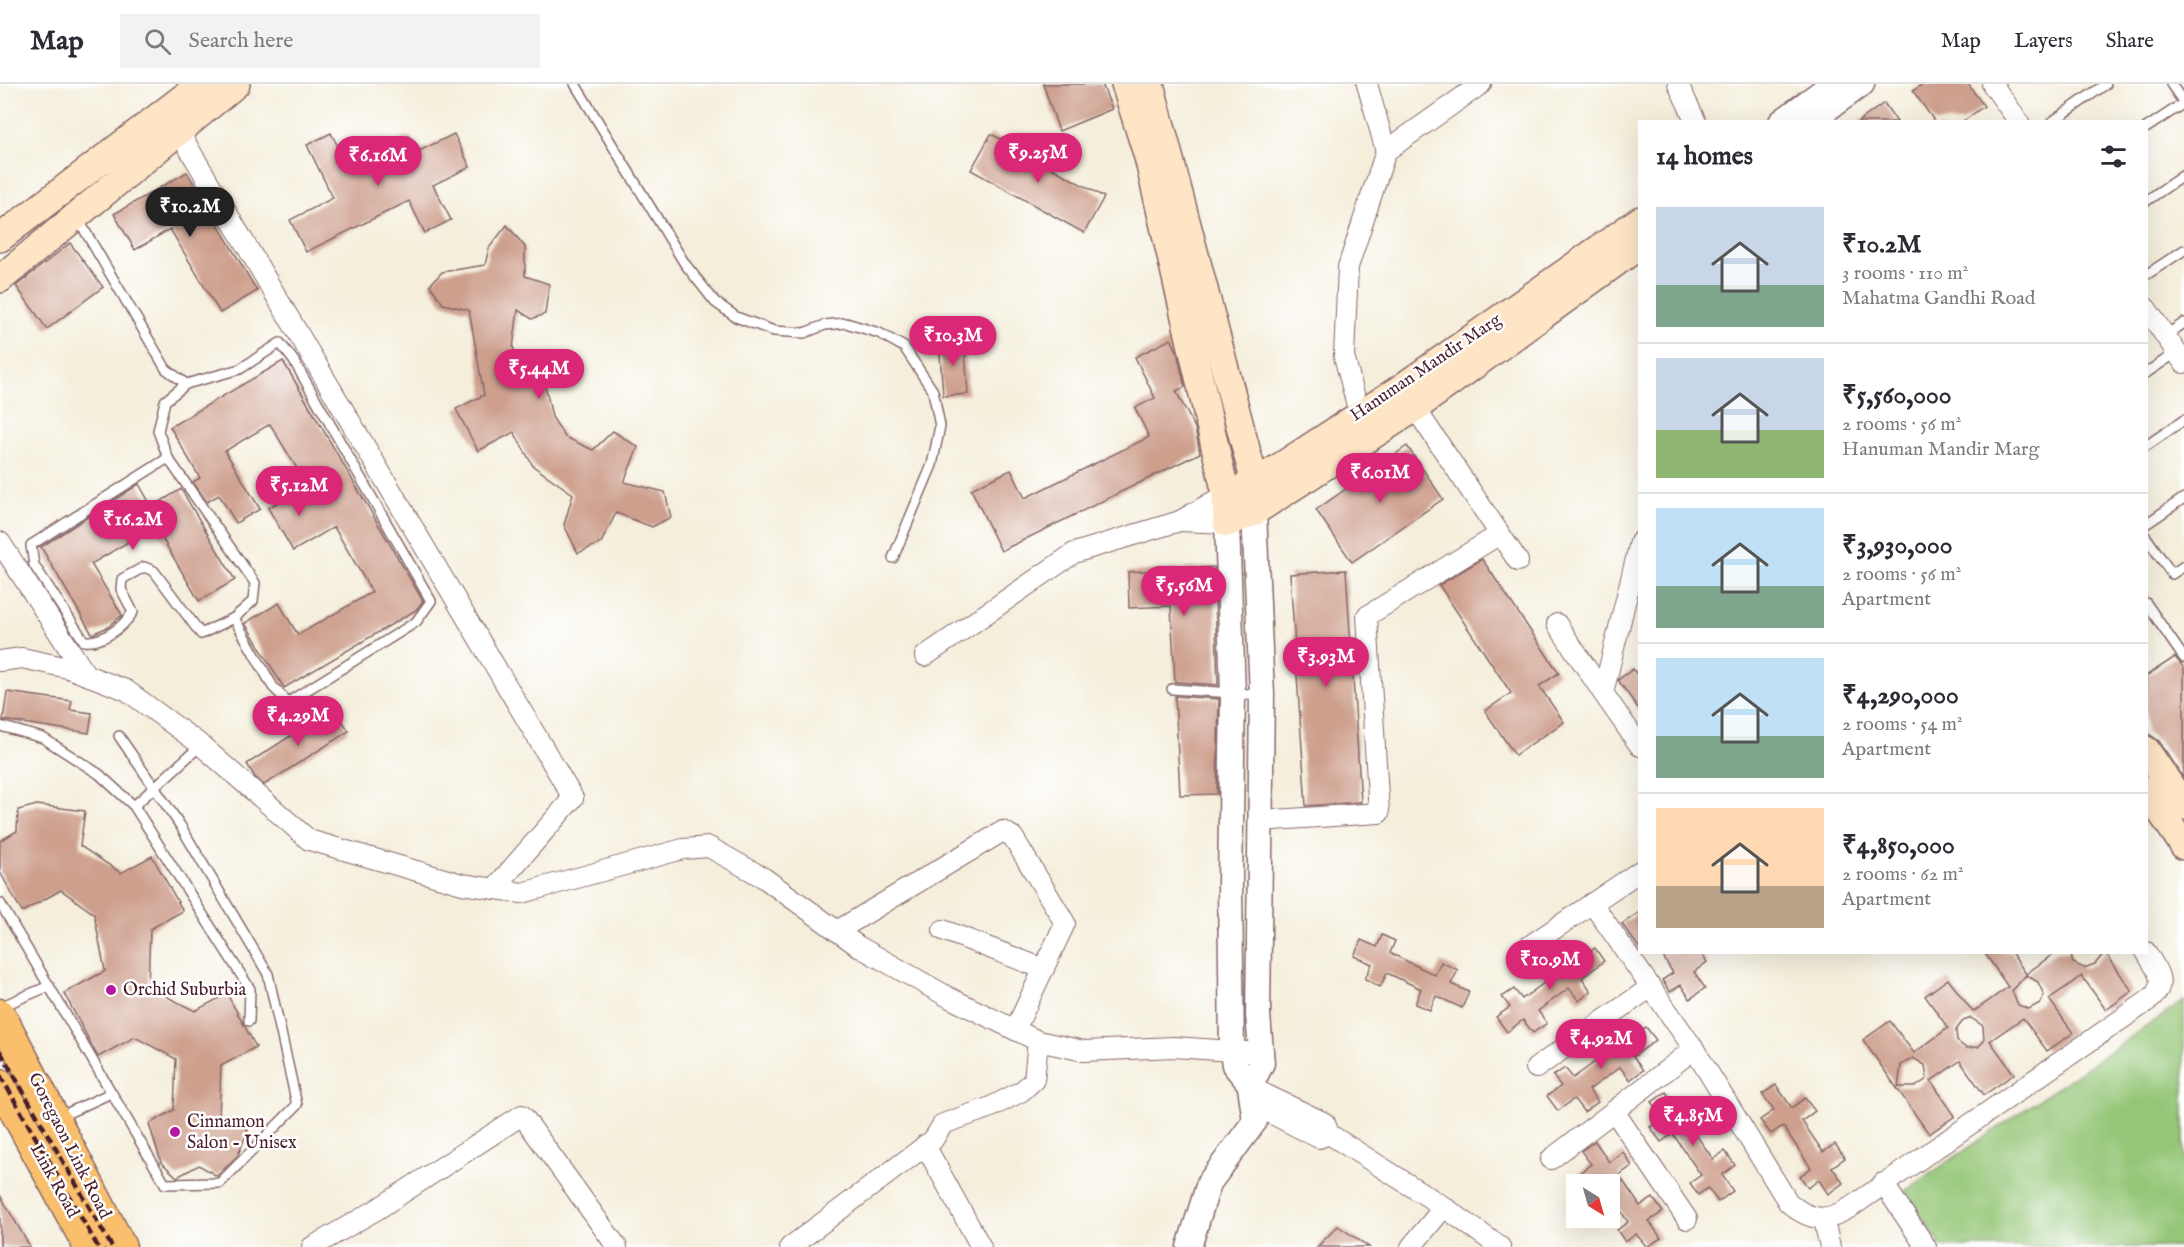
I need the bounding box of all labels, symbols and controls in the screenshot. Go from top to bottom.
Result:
search box [120,14,540,68]
text: Map [30,24,84,59]
icon: search [141,25,174,58]
text: Search here [189,27,293,55]
text: Map [1941,28,1981,55]
text: Layers [2014,28,2073,55]
text: Share [2106,28,2154,55]
pin: ₹9.25M [989,133,1087,184]
pin: ₹6.16M [329,136,427,187]
text: ₹9.25M [1008,140,1068,165]
text: 14 homes [1656,140,1753,173]
icon: filters [2097,140,2130,173]
text: ₹6.16M [349,143,407,168]
pin: ₹10.2M [141,187,239,238]
text: ₹10.2M [159,194,221,219]
text: ₹10.2M [1842,228,1921,261]
icon: home [1704,231,1776,303]
text: 3 rooms · 110 m² [1842,261,1968,286]
text: Mahatma Gandhi Road [1842,286,2036,311]
street label: Hanuman Mandir Marg [1346,309,1506,427]
pin: ₹10.3M [904,316,1002,367]
text: ₹10.3M [923,323,983,348]
pin: ₹5.44M [490,349,588,400]
text: ₹5.44M [508,356,570,381]
text: ₹5,560,000 [1842,379,1952,412]
icon: home [1704,382,1776,454]
text: 2 rooms · 56 m² [1842,412,1961,437]
text: Hanuman Mandir Marg [1842,437,2039,462]
pin: ₹6.01M [1331,453,1429,504]
text: ₹6.01M [1350,460,1410,485]
pin: ₹5.12M [250,466,348,517]
text: ₹5.12M [270,473,328,498]
pin: ₹16.2M [84,500,182,551]
text: ₹16.2M [103,507,163,532]
text: ₹3,930,000 [1842,529,1953,562]
icon: home [1704,532,1776,604]
text: 2 rooms · 56 m² [1842,562,1961,587]
pin: ₹5.56M [1135,566,1233,617]
text: ₹5.56M [1155,573,1213,598]
text: Apartment [1842,587,1931,612]
pin: ₹3.93M [1277,637,1375,688]
text: ₹3.93M [1297,644,1355,669]
text: ₹4,290,000 [1842,679,1959,712]
icon: home [1704,682,1776,754]
pin: ₹4.29M [249,696,347,747]
text: ₹4.29M [267,703,329,728]
text: 2 rooms · 54 m² [1842,712,1963,737]
text: Apartment [1842,737,1931,762]
text: ₹4,850,000 [1842,829,1955,862]
icon: home [1704,832,1776,904]
text: 2 rooms · 62 m² [1842,862,1964,887]
text: Apartment [1842,887,1931,912]
pin: ₹10.9M [1501,940,1599,991]
text: ₹10.9M [1520,947,1580,972]
place label: Orchid Suburbia [123,979,246,1002]
marker: Orchid Suburbia [104,983,118,997]
pin: ₹4.92M [1552,1019,1650,1070]
text: ₹4.92M [1570,1026,1632,1051]
street label: Goregaon Link Road [23,1069,115,1223]
pin: ₹4.85M [1644,1096,1742,1147]
text: ₹4.85M [1663,1103,1723,1128]
place label: Cinnamon Salon - Unisex [187,1111,297,1155]
marker: Cinnamon Salon - Unisex [168,1125,182,1139]
street label: Link Road [25,1140,83,1222]
north arrow [1566,1174,1620,1228]
map controls [1566,1174,1620,1228]

